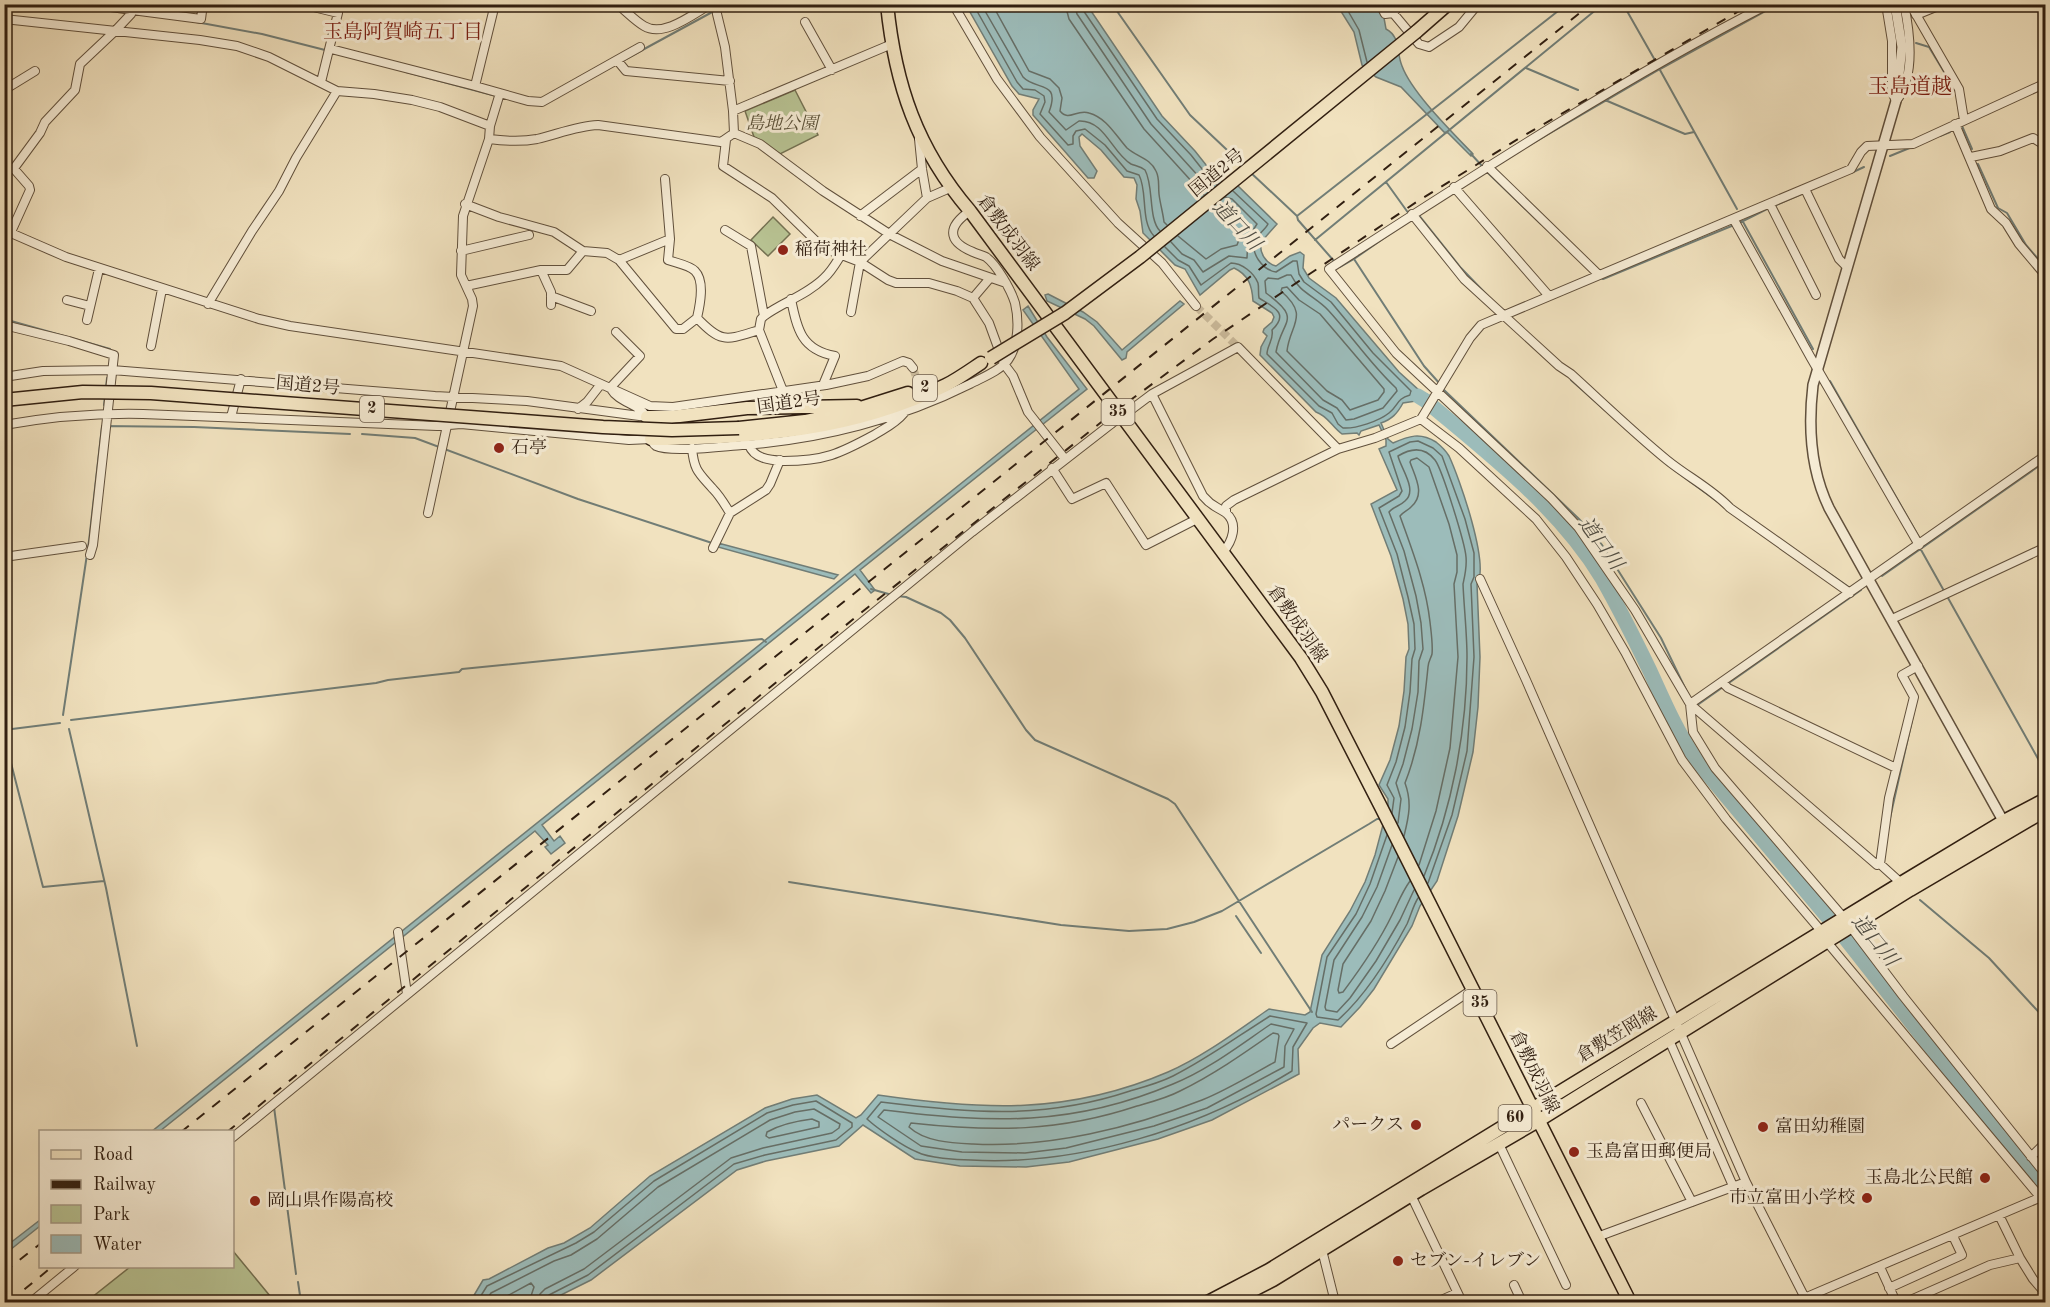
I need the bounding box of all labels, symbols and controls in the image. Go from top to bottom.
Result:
district label: 玉島阿賀崎五丁目 [323,21,483,43]
district label: 玉島道越 [1868,75,1952,98]
park label: 島地公園 [746,113,821,133]
street label: 国道2号 [1185,144,1248,200]
street label: 倉敷成羽線 [974,190,1044,274]
water label: 道口川 [1208,196,1267,256]
place label: 稲荷神社 [795,239,867,259]
marker: 稲荷神社 [776,243,790,257]
street label: 国道2号 [275,372,341,398]
road number: 2 [913,375,937,401]
street label: 国道2号 [756,388,822,416]
road number: 2 [360,396,384,422]
road number: 35 [1102,399,1134,425]
place label: 石亭 [511,437,547,457]
marker: 石亭 [492,441,506,455]
water label: 道口川 [1574,513,1629,576]
street label: 倉敷成羽線 [1264,581,1332,666]
water label: 道口川 [1847,910,1903,972]
road number: 35 [1464,990,1496,1016]
street label: 倉敷笠岡線 [1573,1002,1660,1066]
street label: 倉敷成羽線 [1506,1027,1564,1116]
road number: 60 [1498,1105,1532,1131]
place label: パークス [1332,1116,1404,1134]
place label: 富田幼稚園 [1775,1116,1865,1136]
marker: パークス [1409,1118,1423,1132]
marker: 富田幼稚園 [1756,1120,1770,1134]
legend [39,1130,234,1268]
place label: 玉島富田郵便局 [1586,1141,1712,1161]
marker: 玉島富田郵便局 [1567,1145,1581,1159]
text: Road [93,1146,133,1164]
place label: 玉島北公民館 [1865,1167,1973,1187]
marker: 玉島北公民館 [1978,1171,1992,1185]
text: Railway [93,1176,156,1194]
place label: 市立富田小学校 [1729,1187,1855,1207]
place label: 岡山県作陽高校 [267,1190,393,1210]
marker: 市立富田小学校 [1860,1191,1874,1205]
marker: 岡山県作陽高校 [248,1194,262,1208]
text: Park [93,1206,130,1224]
text: Water [93,1236,142,1254]
place label: セブン-イレブン [1410,1251,1541,1270]
marker: セブン-イレブン [1391,1254,1405,1268]

